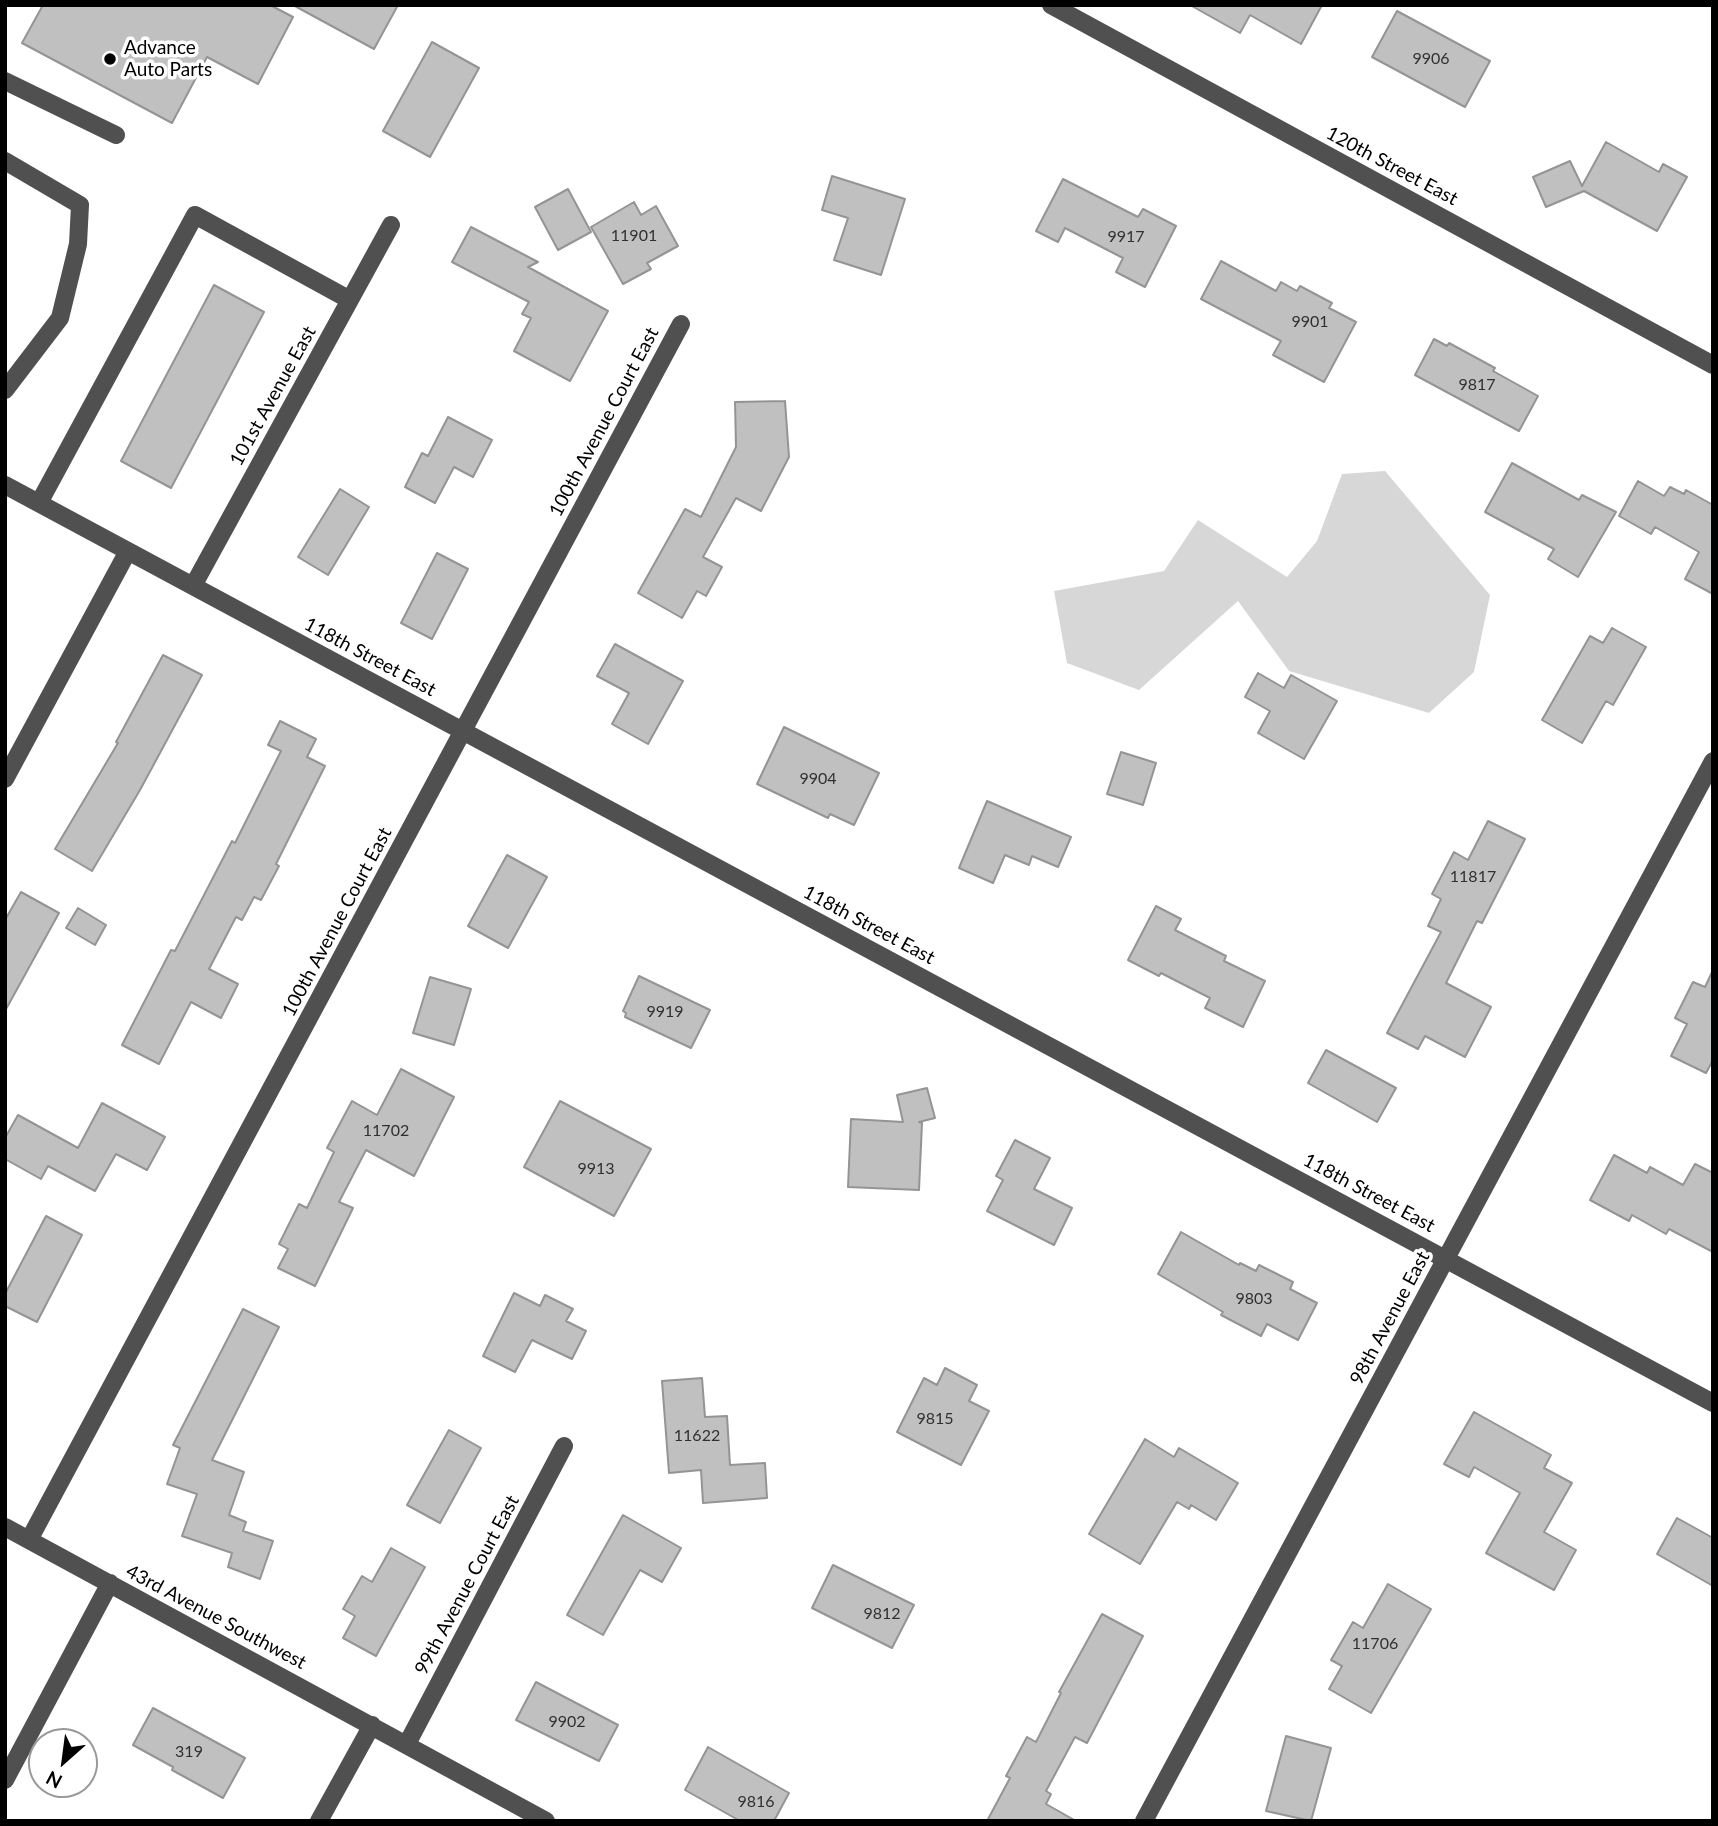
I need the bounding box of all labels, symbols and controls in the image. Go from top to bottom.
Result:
place label: Advance Auto Parts [124,37,212,81]
house number: 9906 [1412,49,1450,69]
marker: Advance Auto Parts [102,51,118,67]
street label: 120th Street East [1322,122,1462,210]
house number: 11901 [611,226,657,246]
house number: 9917 [1107,227,1145,247]
house number: 9901 [1291,312,1329,332]
street label: 101st Avenue East [225,322,321,470]
street label: 100th Avenue Court East [544,324,664,520]
house number: 9817 [1458,375,1496,395]
street label: 118th Street East [300,613,440,701]
house number: 9904 [799,769,837,789]
street label: 100th Avenue Court East [277,824,397,1020]
house number: 11817 [1450,867,1496,887]
street label: 118th Street East [799,881,939,969]
house number: 9919 [646,1002,684,1022]
house number: 11702 [363,1121,409,1141]
street label: 118th Street East [1299,1149,1439,1237]
house number: 9913 [577,1159,615,1179]
street label: 98th Avenue East [1345,1248,1435,1388]
house number: 9803 [1235,1289,1273,1309]
house number: 9815 [916,1409,954,1429]
house number: 11622 [674,1426,720,1446]
street label: 99th Avenue Court East [410,1491,524,1679]
street label: 43rd Avenue Southwest [122,1560,310,1674]
house number: 9812 [863,1604,901,1624]
house number: 11706 [1352,1634,1398,1654]
house number: 9902 [548,1712,586,1732]
north arrow [28,1728,98,1798]
house number: 319 [175,1742,203,1762]
text: N [42,1767,66,1794]
house number: 9816 [737,1792,775,1812]

